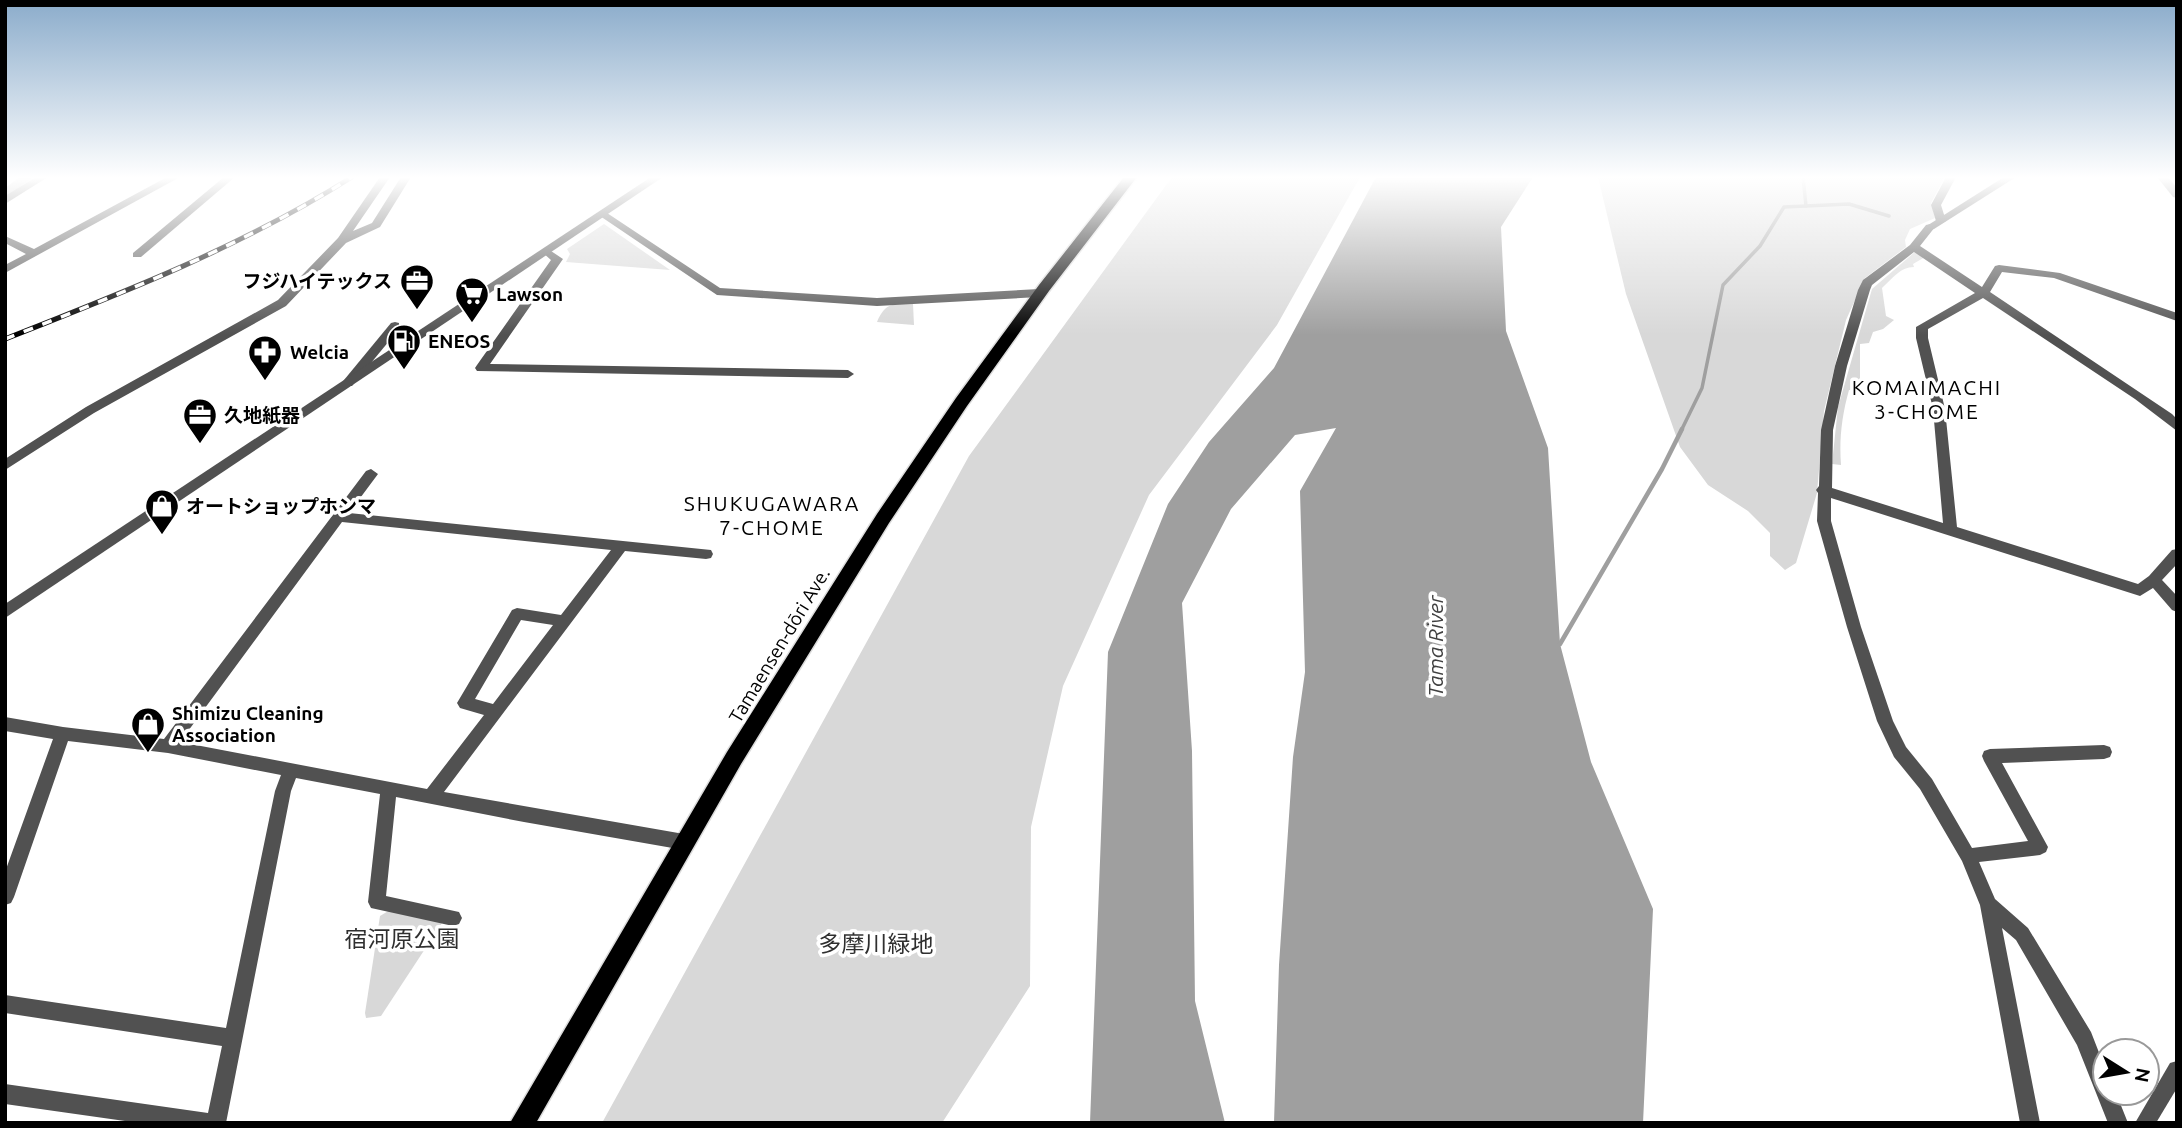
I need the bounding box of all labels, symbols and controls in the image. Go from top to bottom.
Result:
office icon: フジハイテックス [398,262,436,311]
place label: フジハイテックス [242,270,392,292]
supermarket icon: Lawson [453,275,491,324]
place label: Lawson [496,283,563,305]
fuel station icon: ENEOS [385,322,423,371]
place label: ENEOS [428,330,490,352]
pharmacy icon: Welcia [246,333,284,382]
place label: Welcia [290,341,349,363]
district label: KOMAIMACHI 3-CHOME [1852,375,2002,423]
office icon: 久地紙器 [181,396,219,445]
place label: 久地紙器 [224,404,300,426]
shop icon: オートショップホンマ [143,487,181,536]
district label: SHUKUGAWARA 7-CHOME [684,491,860,539]
place label: オートショップホンマ [186,495,376,517]
street label: Tamaensen-dōri Ave. [724,563,834,727]
water label: Tama River [1423,594,1447,697]
place label: Shimizu Cleaning Association [172,702,324,746]
shop icon: Shimizu Cleaning Association [129,705,167,754]
park label: 宿河原公園 [345,926,460,951]
park label: 多摩川緑地 [819,931,934,956]
north arrow [2091,1037,2161,1107]
text: N [2131,1066,2155,1084]

